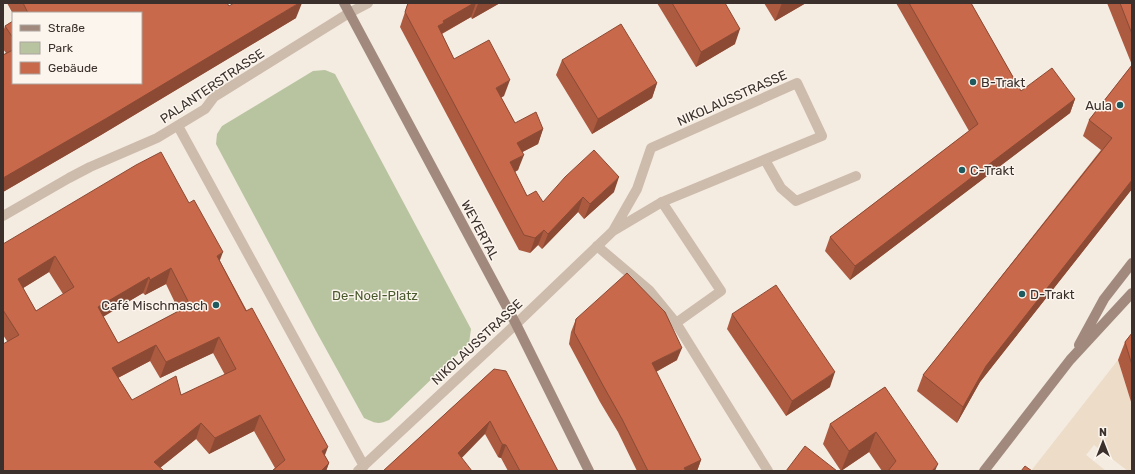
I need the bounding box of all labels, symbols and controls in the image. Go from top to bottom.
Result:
legend [12,12,142,84]
text: Straße [48,21,85,35]
text: Park [48,41,74,55]
street label: PALANTERSTRASSE [157,46,267,126]
text: Gebäude [48,61,98,75]
street label: NIKOLAUSSTRASSE [675,67,789,129]
place label: B-Trakt [981,75,1025,90]
marker: B-Trakt [968,77,978,87]
place label: Aula [1085,98,1112,113]
marker: Aula [1115,100,1125,110]
place label: C-Trakt [970,163,1014,178]
marker: C-Trakt [957,165,967,175]
street label: WEYERTAL [458,198,502,263]
place label: D-Trakt [1030,287,1075,302]
park label: De-Noel-Platz [332,288,418,303]
marker: D-Trakt [1017,289,1027,299]
street label: NIKOLAUSSTRASSE [429,296,526,388]
place label: Café Mischmasch [101,298,208,313]
marker: Café Mischmasch [211,300,221,310]
north arrow [1083,422,1123,462]
text: N [1099,426,1107,439]

